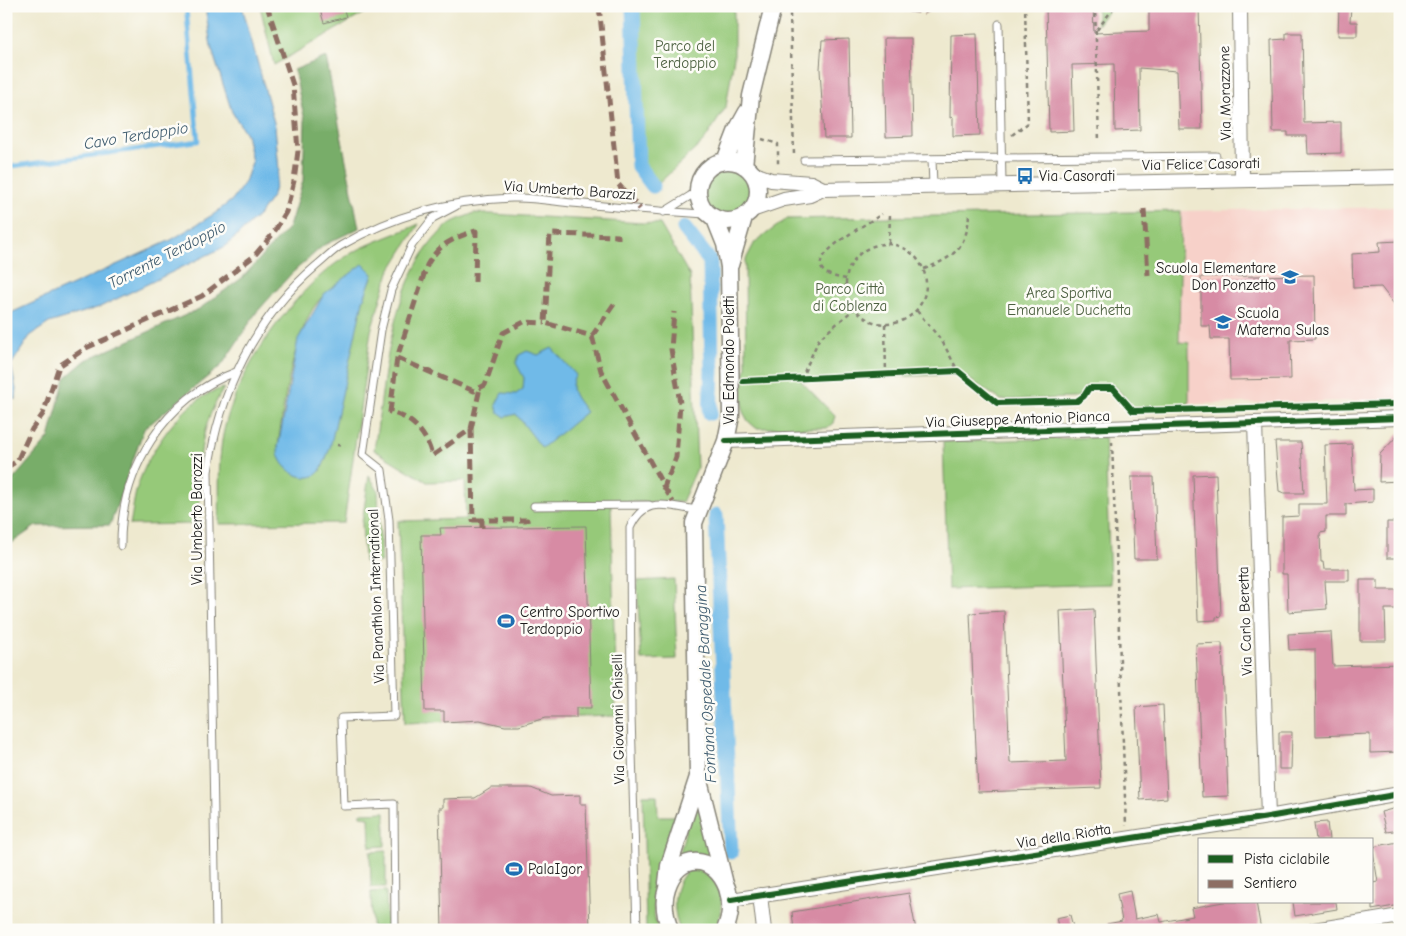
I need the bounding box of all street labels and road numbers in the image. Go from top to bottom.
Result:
street label: Via Morazzone [1215,45,1235,140]
street label: Via Felice Casorati [1142,154,1260,174]
street label: Via Umberto Barozzi [504,176,636,204]
street label: Via Edmondo Poletti [720,295,738,425]
street label: Via Giuseppe Antonio Pianca [926,407,1110,431]
street label: Via Umberto Barozzi [188,453,206,585]
street label: Via Panathlon International [364,508,388,684]
street label: Via Carlo Beretta [1234,566,1256,676]
street label: Via Giovanni Ghiselli [608,654,628,784]
street label: Via della Riotta [1016,820,1112,852]

